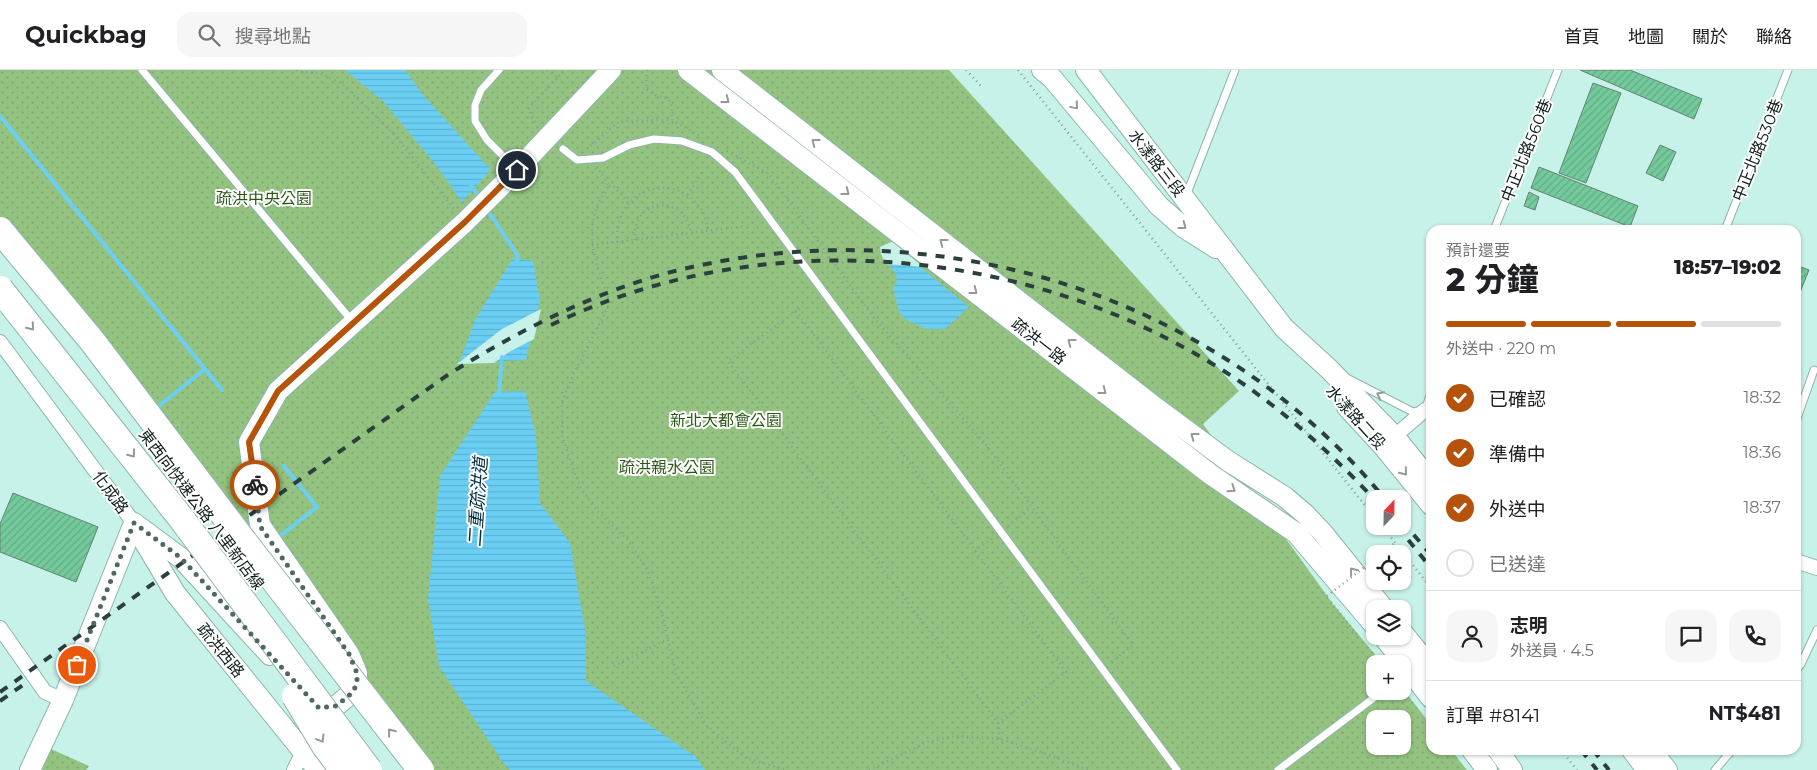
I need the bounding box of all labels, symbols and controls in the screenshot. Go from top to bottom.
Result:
search box [177,12,527,57]
text: Quickbag [25,20,147,49]
icon: search [195,21,223,49]
text: 搜尋地點 [235,25,311,48]
text: 首頁 [1564,26,1600,48]
text: 地圖 [1628,26,1664,48]
text: 關於 [1692,26,1728,48]
text: 聯絡 [1756,26,1792,48]
one-way arrow [720,94,729,102]
street label: 中正北路560巷 [1497,96,1556,204]
street label: 中正北路530巷 [1728,96,1787,204]
one-way arrow [1070,100,1079,109]
street label: 水漾路三段 [1124,126,1189,201]
one-way arrow [812,140,821,148]
pin [496,149,538,191]
icon: home [503,156,531,184]
one-way arrow [840,186,849,194]
park label: 疏洪中央公園 [216,189,312,208]
one-way arrow [1177,221,1186,229]
one-way arrow [940,240,949,248]
text: 預計還要 [1446,241,1510,260]
text: 18:57–19:02 [1674,256,1781,279]
text: 2 分鐘 [1446,260,1538,299]
one-way arrow [968,286,977,294]
street label: 疏洪一路 [1008,314,1070,369]
one-way arrow [25,321,33,330]
one-way arrow [1067,339,1077,348]
text: 外送中 · 220 m [1446,339,1556,358]
street label: 水漾路二段 [1322,381,1389,453]
icon: check [1446,384,1474,412]
one-way arrow [1097,385,1106,393]
text: 已確認 [1489,388,1546,411]
text: 18:32 [1744,388,1781,407]
one-way arrow [1376,391,1385,401]
park label: 新北大都會公園 [670,411,782,430]
street label: 東西向快速公路 八里新店線 [135,425,268,593]
one-way arrow [1190,433,1200,442]
icon: check [1446,439,1474,467]
text: 準備中 [1489,443,1546,466]
text: 18:36 [1743,443,1781,462]
one-way arrow [126,448,134,457]
water label: 二重疏洪道 [464,453,492,548]
park label: 疏洪親水公園 [619,458,715,477]
courier [230,460,280,510]
one-way arrow [1398,466,1407,475]
street label: 化成路 [89,467,132,517]
icon: bike [241,471,269,499]
one-way arrow [1226,483,1236,492]
north arrow [1366,490,1411,535]
map controls [1366,490,1411,755]
icon: check [1446,494,1474,522]
text: 外送中 [1489,498,1546,521]
text: 18:37 [1743,498,1781,517]
button: locate [1366,545,1411,590]
text: 已送達 [1489,553,1546,576]
one-way arrow [1351,568,1359,577]
button: layers [1366,600,1411,645]
button: person [1446,610,1498,662]
button: chat [1665,610,1717,662]
button: phone [1729,610,1781,662]
text: 志明 [1510,614,1548,637]
street label: 疏洪西路 [193,619,248,681]
text: 外送員 · 4.5 [1510,641,1594,660]
pin [56,644,98,686]
icon: bag [63,651,91,679]
button: + [1366,655,1411,700]
text: NT$481 [1708,702,1781,725]
text: 訂單 #8141 [1446,704,1540,727]
button: − [1366,710,1411,755]
one-way arrow [388,728,397,737]
one-way arrow [314,734,324,743]

